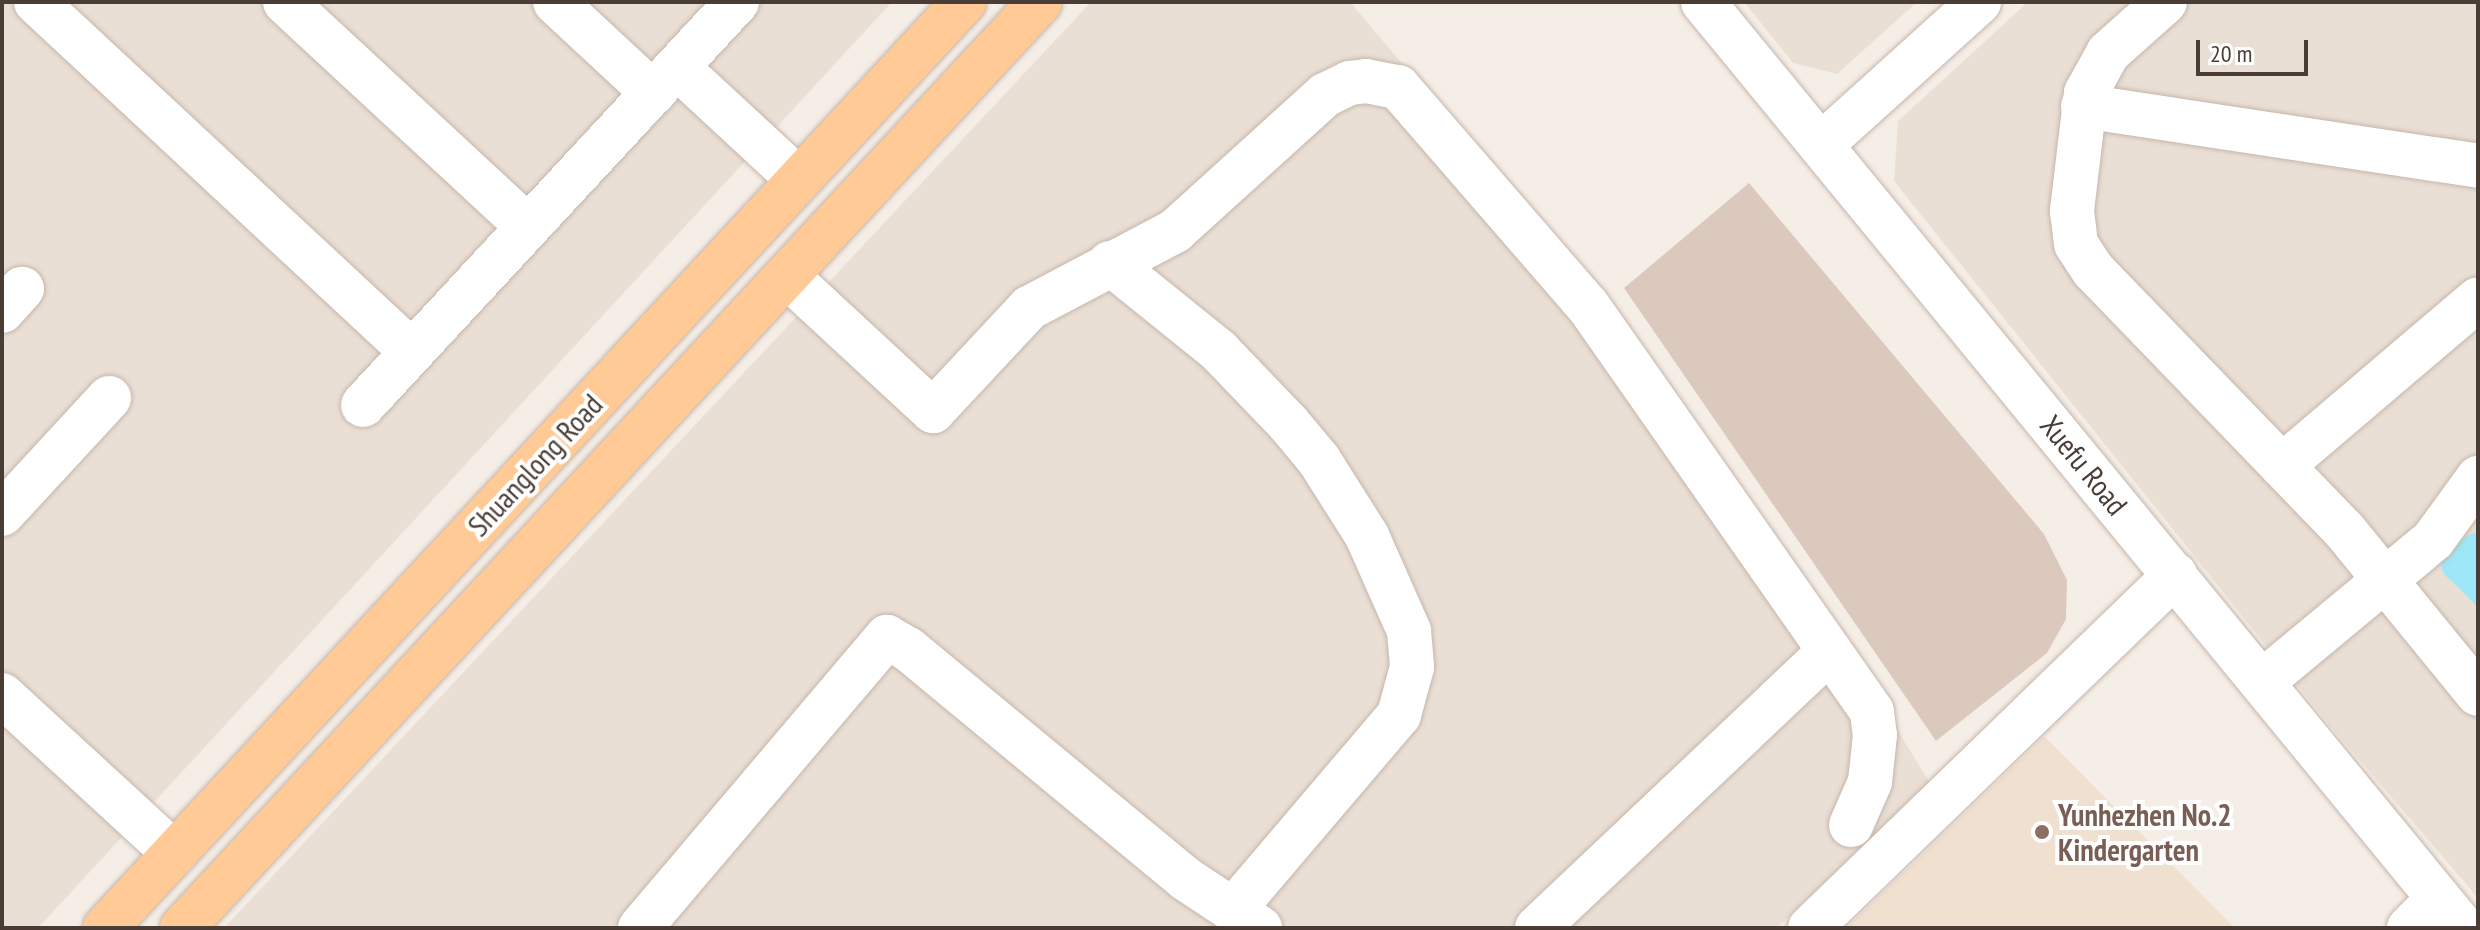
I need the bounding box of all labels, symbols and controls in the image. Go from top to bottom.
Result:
scale bar [2200,24,2312,74]
text: 20 m [2210,38,2252,69]
street label: Shuanglong Road [460,387,610,543]
street label: Xuefu Road [2033,408,2135,522]
place label: Yunhezhen No.2 Kindergarten [2058,797,2232,868]
marker: Yunhezhen No.2 Kindergarten [2033,823,2051,841]

